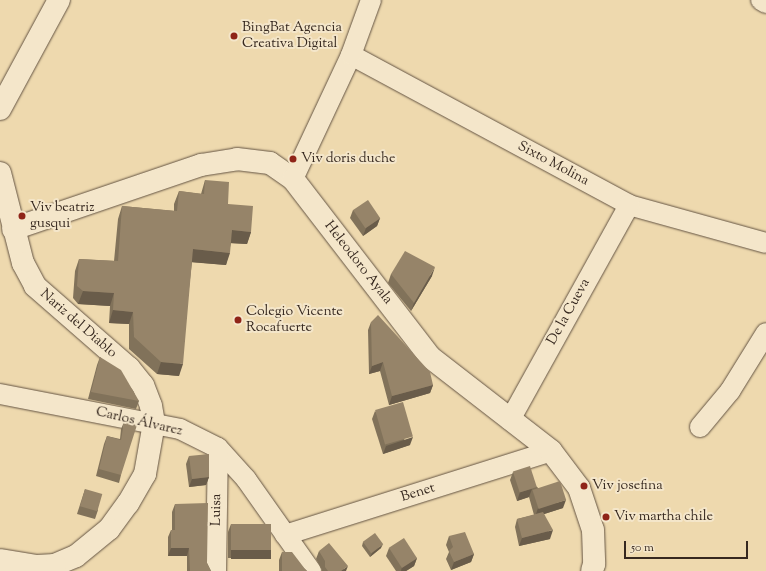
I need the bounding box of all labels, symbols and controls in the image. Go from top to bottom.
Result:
place label: BingBat Agencia Creativa Digital [242,20,342,52]
marker: BingBat Agencia Creativa Digital [229,31,239,41]
street label: Sixto Molina [515,138,591,190]
place label: Viv doris duche [301,151,396,167]
marker: Viv doris duche [288,154,298,164]
place label: Viv beatriz gusqui [30,200,94,232]
marker: Viv beatriz gusqui [17,211,27,221]
street label: Heleodoro Ayala [320,218,396,308]
street label: De la Cueva [544,276,594,348]
street label: Nariz del Diablo [36,286,120,362]
place label: Colegio Vicente Rocafuerte [246,304,343,336]
marker: Colegio Vicente Rocafuerte [233,315,243,325]
street label: Carlos Álvarez [94,404,184,440]
place label: Viv josefina [592,478,663,494]
street label: Benet [399,480,437,506]
marker: Viv josefina [579,481,589,491]
street label: Luisa [208,494,226,526]
place label: Viv martha chile [614,509,713,525]
marker: Viv martha chile [601,512,611,522]
scale bar [626,533,750,559]
text: 50 m [631,539,654,557]

